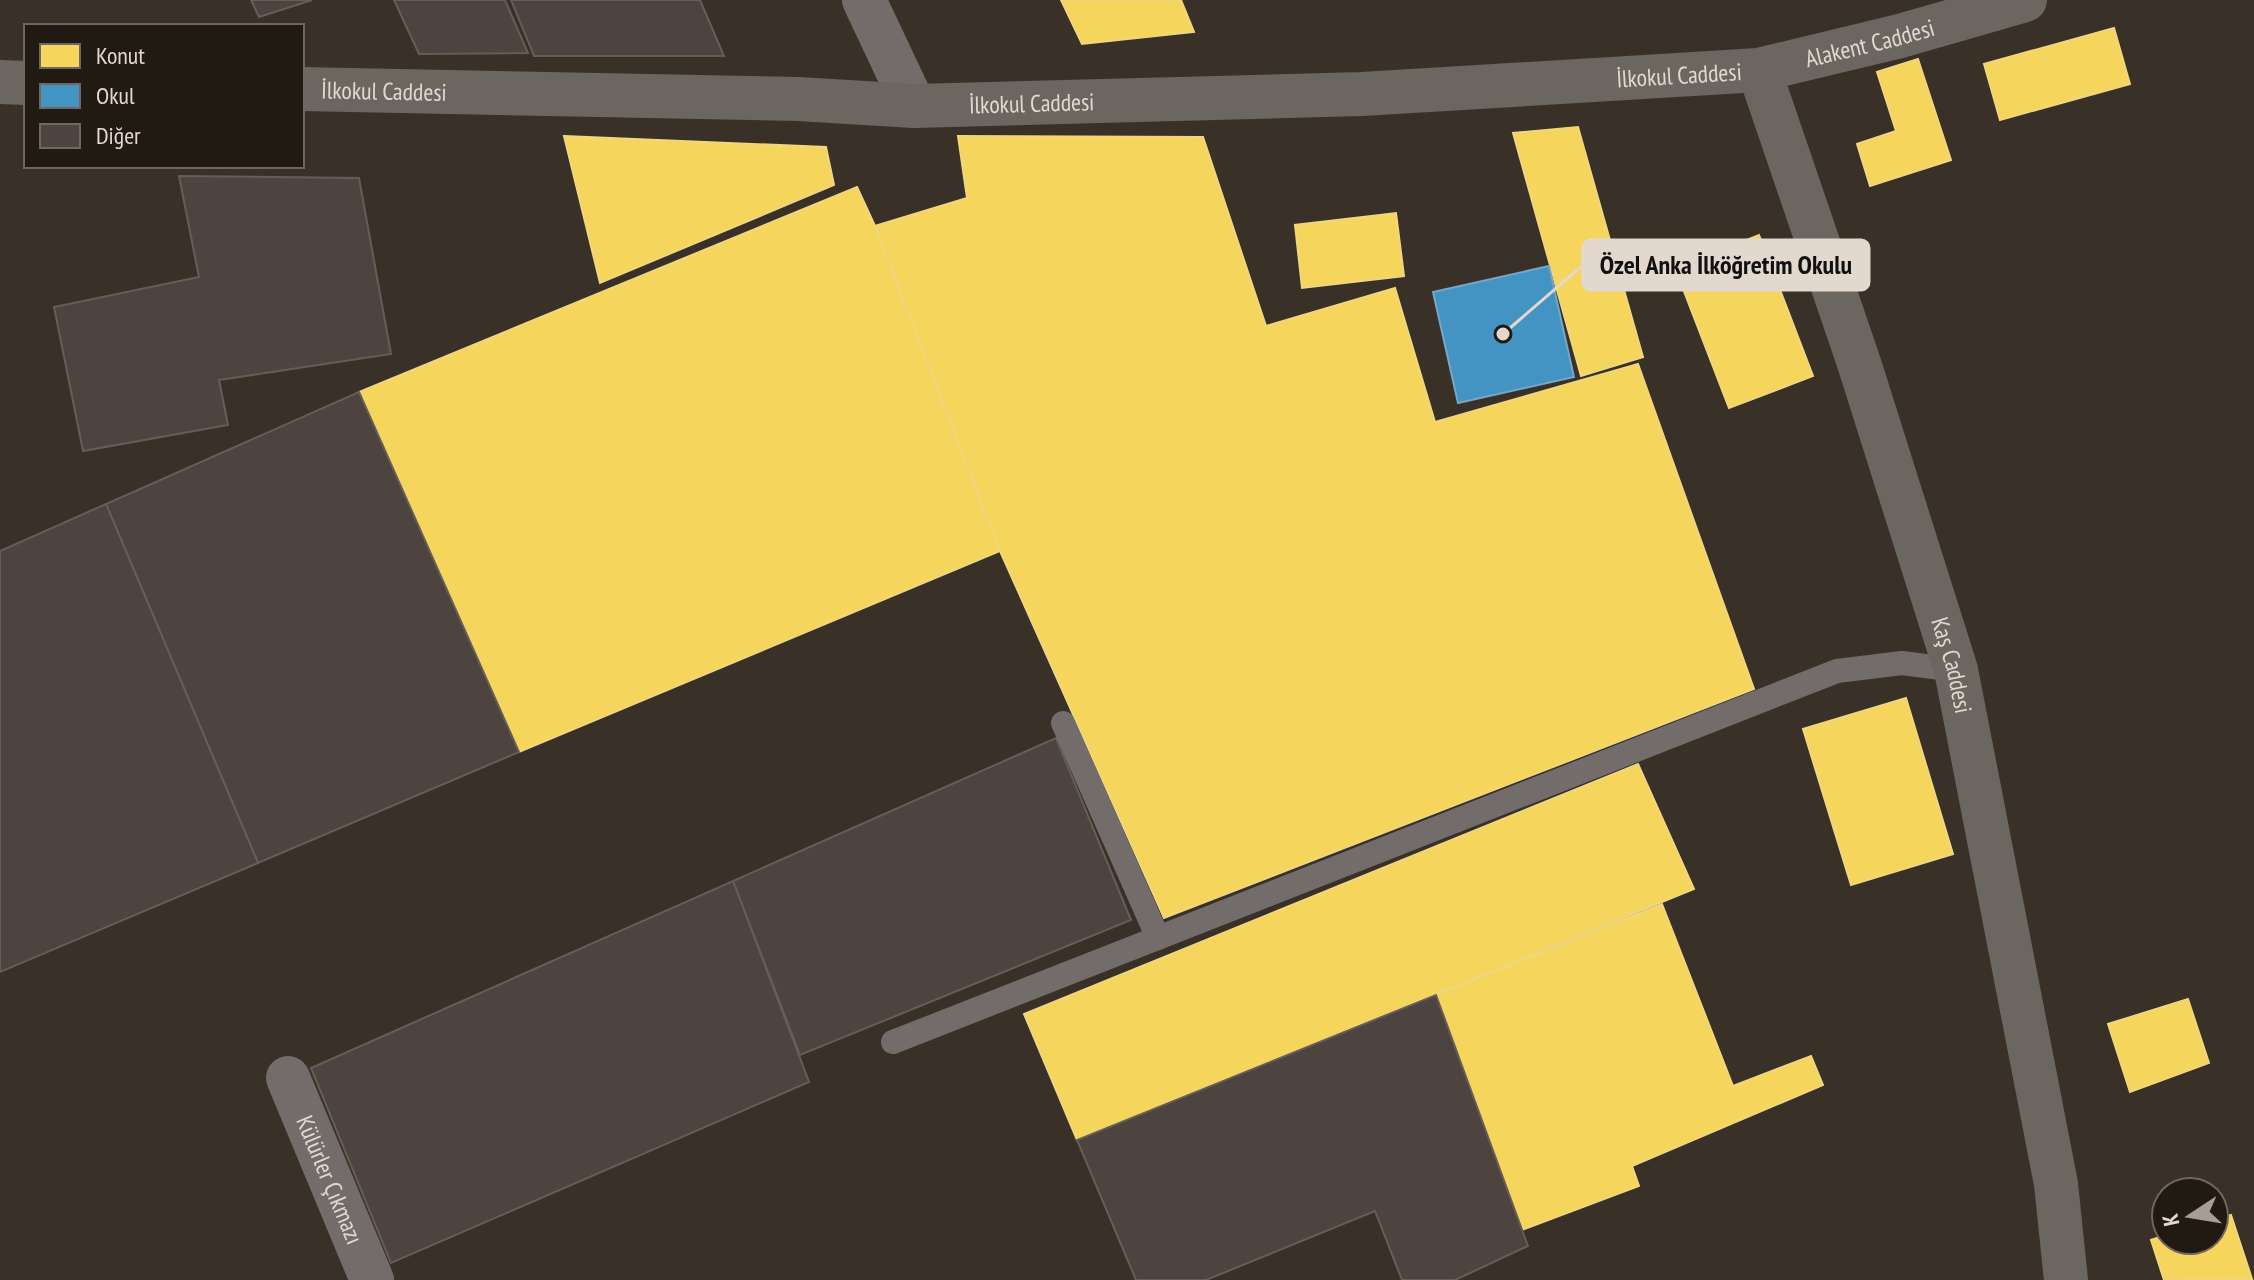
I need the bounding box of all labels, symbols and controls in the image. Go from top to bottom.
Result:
street label: Alakent Caddesi [1802,11,1938,74]
legend [24,24,304,168]
text: Konut [96,40,145,71]
street label: İlkokul Caddesi [1615,56,1742,94]
street label: İlkokul Caddesi [321,74,447,107]
text: Okul [96,80,135,111]
street label: İlkokul Caddesi [969,86,1095,120]
text: Diğer [96,120,141,151]
callout: Özel Anka İlköğretim Okulu [1583,240,1869,290]
text: Özel Anka İlköğretim Okulu [1600,248,1852,281]
street label: Kaş Caddesi [1925,613,1980,716]
street label: Külürler Çıkmazı [290,1111,371,1249]
north arrow [2150,1176,2230,1256]
text: K [2155,1211,2185,1229]

